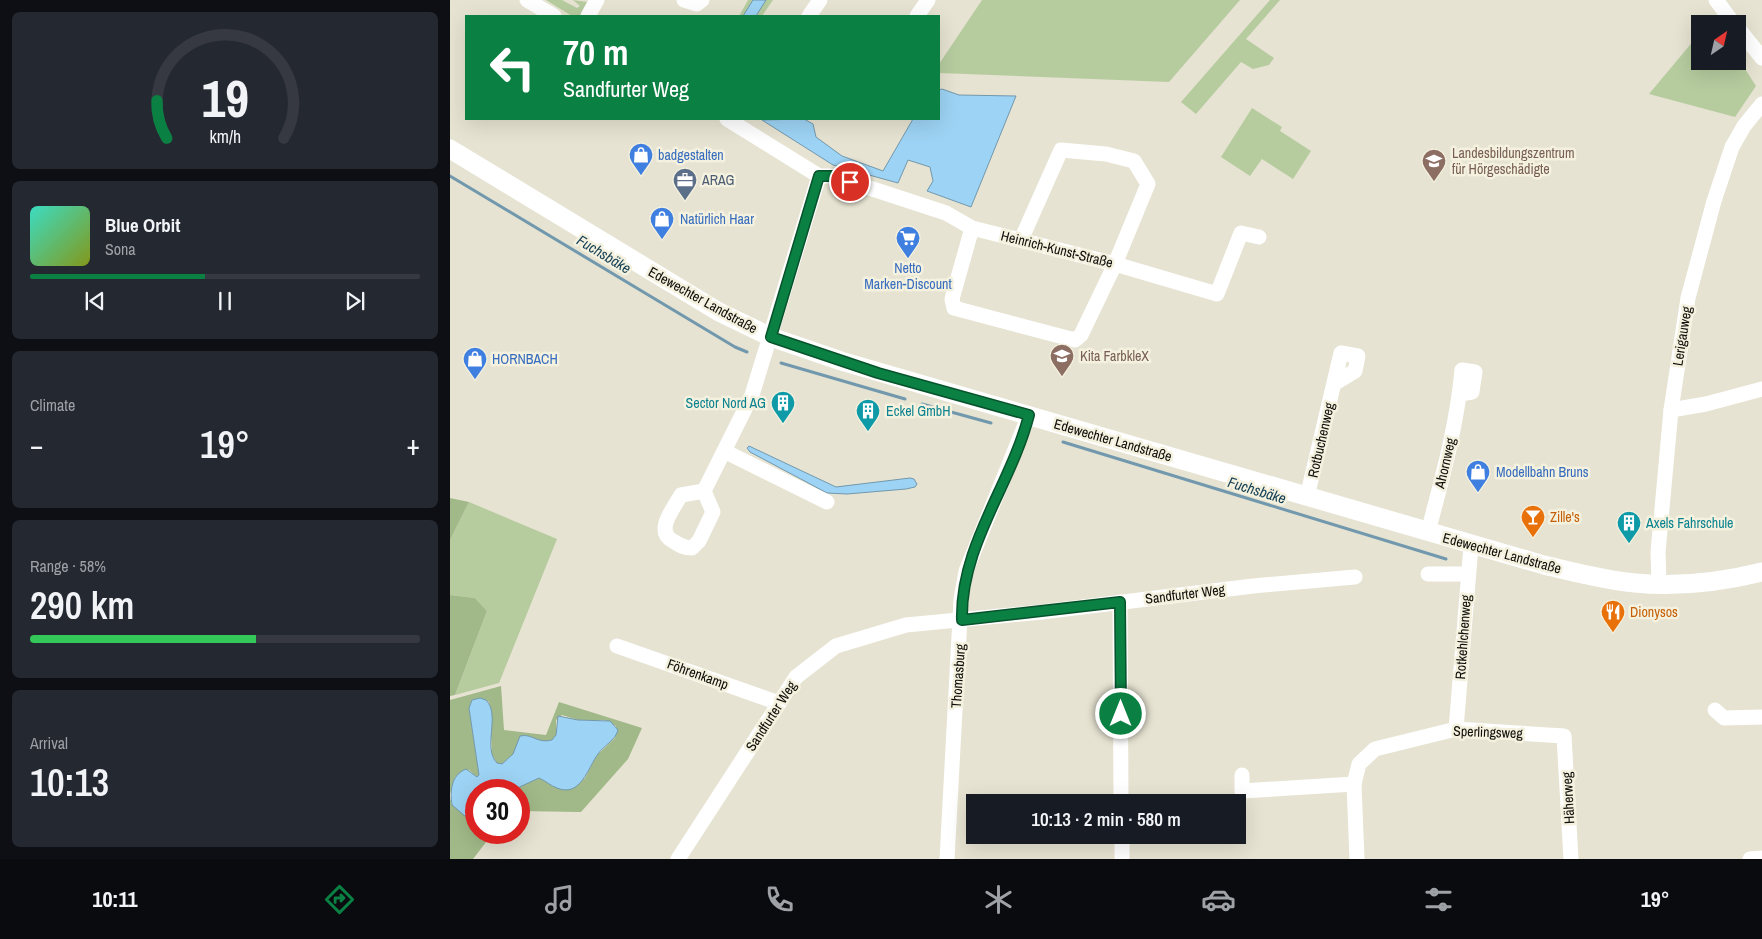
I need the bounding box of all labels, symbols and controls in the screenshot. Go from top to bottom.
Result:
north arrow [1691,15,1746,70]
map controls [1691,15,1746,70]
text: 70 m [563,29,628,76]
icon: left [480,35,545,100]
text: 19 [201,63,249,133]
text: Sandfurter Weg [563,74,689,104]
text: km/h [209,125,241,149]
shop icon: badgestalten [628,142,654,176]
place label: Landesbildungszentrum für Hörgeschädigte [1452,144,1575,178]
place label: badgestalten [658,146,724,164]
school or university icon: Landesbildungszentrum für Hörgeschädigte [1421,148,1447,182]
pin [829,161,871,203]
office icon: ARAG [672,167,698,201]
icon: arrive [836,168,864,196]
place label: ARAG [701,171,735,189]
shop icon: Natürlich Haar [649,206,675,240]
place label: Natürlich Haar [680,210,754,228]
text: Blue Orbit [105,212,180,238]
supermarket icon: Netto Marken-Discount [895,225,921,259]
street label: Heinrich-Kunst-Straße [999,226,1115,272]
water label: Fuchsbäke [573,230,635,279]
text: Sona [105,238,136,260]
place label: Netto Marken-Discount [864,259,952,293]
street label: Edewechter Landstraße [645,263,761,337]
icon: previous [81,287,109,315]
icon: pause [211,287,239,315]
icon: next [341,287,369,315]
street label: Lerigauweg [1668,304,1696,367]
school or university icon: Kita FarbkleX [1049,343,1075,377]
shop icon: HORNBACH [462,346,488,380]
place label: Kita FarbkleX [1080,347,1149,365]
place label: HORNBACH [492,350,558,368]
building icon: Sector Nord AG [770,390,796,424]
text: Climate [30,394,75,416]
place label: Sector Nord AG [686,394,766,412]
building icon: Eckel GmbH [855,398,881,432]
street label: Rotbuchenweg [1304,400,1339,479]
place label: Eckel GmbH [886,402,950,420]
street label: Edewechter Landstraße [1052,415,1174,465]
text: 19° [200,419,250,470]
text: − [30,426,43,464]
text: + [407,426,420,464]
street label: Ahornweg [1430,435,1460,491]
shop icon: Modellbahn Bruns [1465,459,1491,493]
place label: Modellbahn Bruns [1496,463,1589,481]
water label: Fuchsbäke [1225,471,1289,509]
bar icon: Zille's [1520,504,1546,538]
place label: Zille's [1550,508,1580,526]
building icon: Axels Fahrschule [1616,510,1642,544]
place label: Axels Fahrschule [1645,514,1734,532]
street label: Edewechter Landstraße [1441,529,1563,577]
text: Range · 58% [30,555,106,577]
text: 290 km [30,580,134,631]
street label: Sandfurter Weg [1144,580,1227,608]
street label: Rotkehlchenweg [1451,593,1475,680]
restaurant icon: Dionysos [1600,599,1626,633]
place label: Dionysos [1630,603,1678,621]
street label: Thomasburg [947,643,969,709]
street label: Föhrenkamp [665,655,731,693]
street label: Sandfurter Weg [742,677,801,755]
position arrow [1094,687,1146,739]
street label: Sperlingsweg [1453,722,1524,742]
text: Arrival [30,732,68,754]
text: 10:13 [30,757,109,808]
street label: Häherweg [1558,771,1578,825]
speed limit sign: 30 [465,779,530,844]
text: 10:13 · 2 min · 580 m [1031,806,1181,832]
icon: directions [322,882,357,917]
icon: music [542,882,577,917]
icon: phone [762,882,797,917]
icon: climate [981,882,1016,917]
icon: car [1201,882,1236,917]
icon: filters [1421,882,1456,917]
text: 10:11 [92,884,138,914]
text: 19° [1641,884,1670,914]

